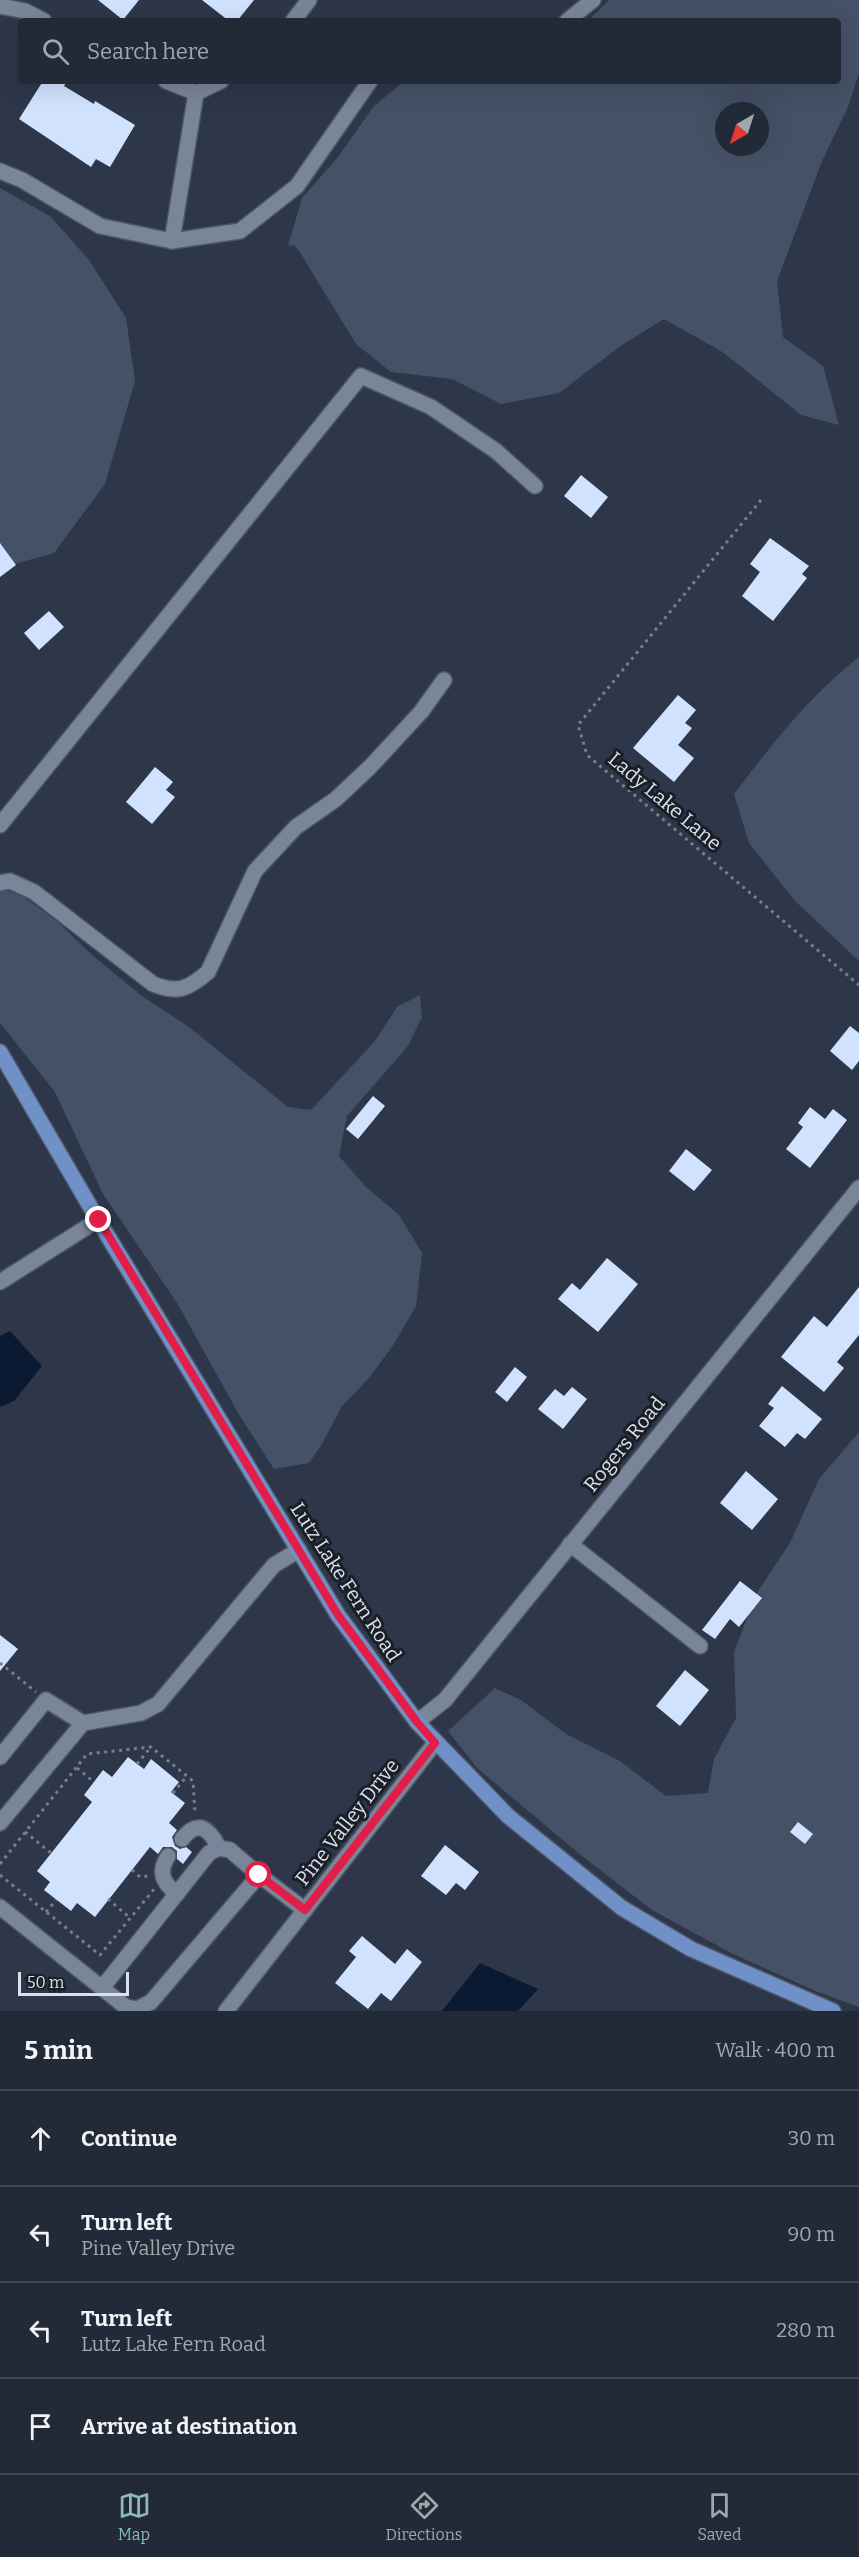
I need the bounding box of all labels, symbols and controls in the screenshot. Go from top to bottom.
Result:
search box [18,18,841,84]
icon: search [39,35,72,68]
text: Search here [87,38,209,65]
north arrow [715,102,769,156]
street label: Lady Lake Lane [603,747,727,855]
route end [85,1206,111,1232]
street label: Rogers Road [578,1392,670,1496]
street label: Lutz Lake Fern Road [286,1498,406,1666]
street label: Pine Valley Drive [290,1754,404,1890]
route start [245,1861,271,1887]
scale bar [18,1969,129,1996]
text: 50 m [27,1973,64,1992]
text: 5 min [24,2035,93,2066]
text: Walk · 400 m [716,2038,835,2062]
icon: ahead [24,2122,57,2155]
text: Continue [81,2125,177,2152]
text: 30 m [788,2126,835,2150]
text: Turn left [81,2209,173,2236]
icon: left [24,2218,57,2251]
text: 90 m [787,2222,835,2246]
text: Pine Valley Drive [81,2236,235,2260]
text: Turn left [81,2305,173,2332]
icon: left [24,2314,57,2347]
text: 280 m [776,2318,835,2342]
text: Lutz Lake Fern Road [81,2332,266,2356]
icon: arrive [24,2410,57,2443]
text: Arrive at destination [81,2413,297,2440]
tab: Map [118,2489,151,2544]
tab: Directions [386,2489,463,2544]
tab: Saved [698,2489,741,2544]

